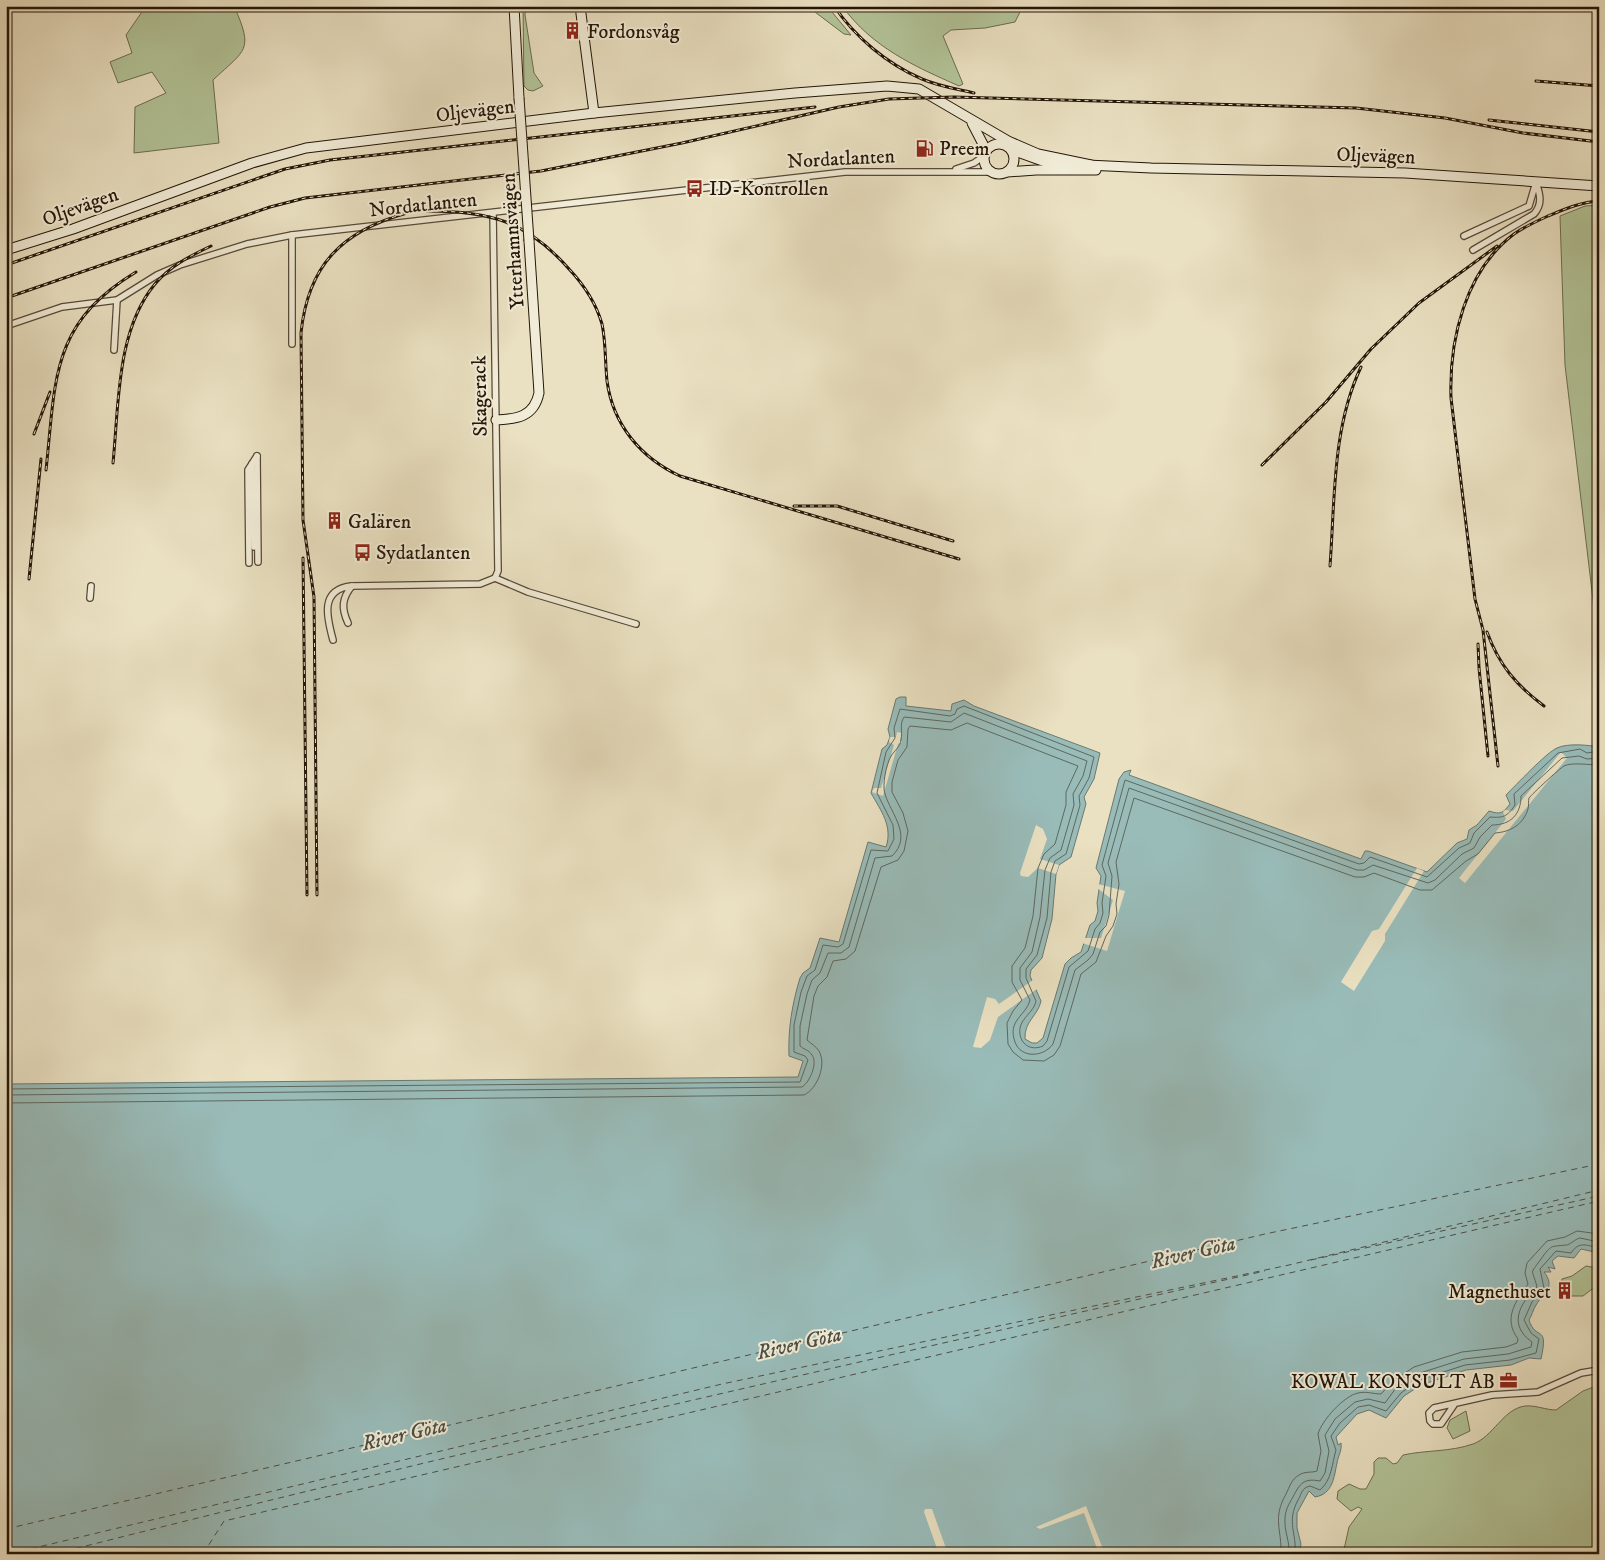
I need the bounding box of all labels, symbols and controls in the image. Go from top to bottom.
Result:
place label: Fordonsvåg [587,20,680,45]
building icon: Fordonsvåg [563,21,583,41]
street label: Oljevägen [435,94,516,129]
place label: Preem [939,137,990,162]
fuel station icon: Preem [915,138,935,158]
street label: Oljevägen [1336,143,1416,170]
street label: Nordatlanten [787,144,896,175]
street label: Ytterhamnsvägen [496,171,531,310]
place label: ID-Kontrollen [709,177,829,202]
bus stop icon: ID-Kontrollen [685,178,705,198]
street label: Oljevägen [39,182,122,233]
street label: Nordatlanten [368,187,479,224]
street label: Skagerack [467,355,494,437]
place label: Galären [348,510,412,535]
building icon: Galären [324,511,344,531]
place label: Sydatlanten [376,541,471,566]
bus stop icon: Sydatlanten [352,542,372,562]
water label: River Göta [1147,1231,1238,1276]
place label: Magnethuset [1448,1280,1551,1305]
building icon: Magnethuset [1555,1281,1575,1301]
water label: River Göta [753,1322,844,1367]
place label: KOWAL KONSULT AB [1291,1370,1495,1395]
office icon: KOWAL KONSULT AB [1499,1371,1519,1391]
water label: River Göta [358,1413,449,1458]

